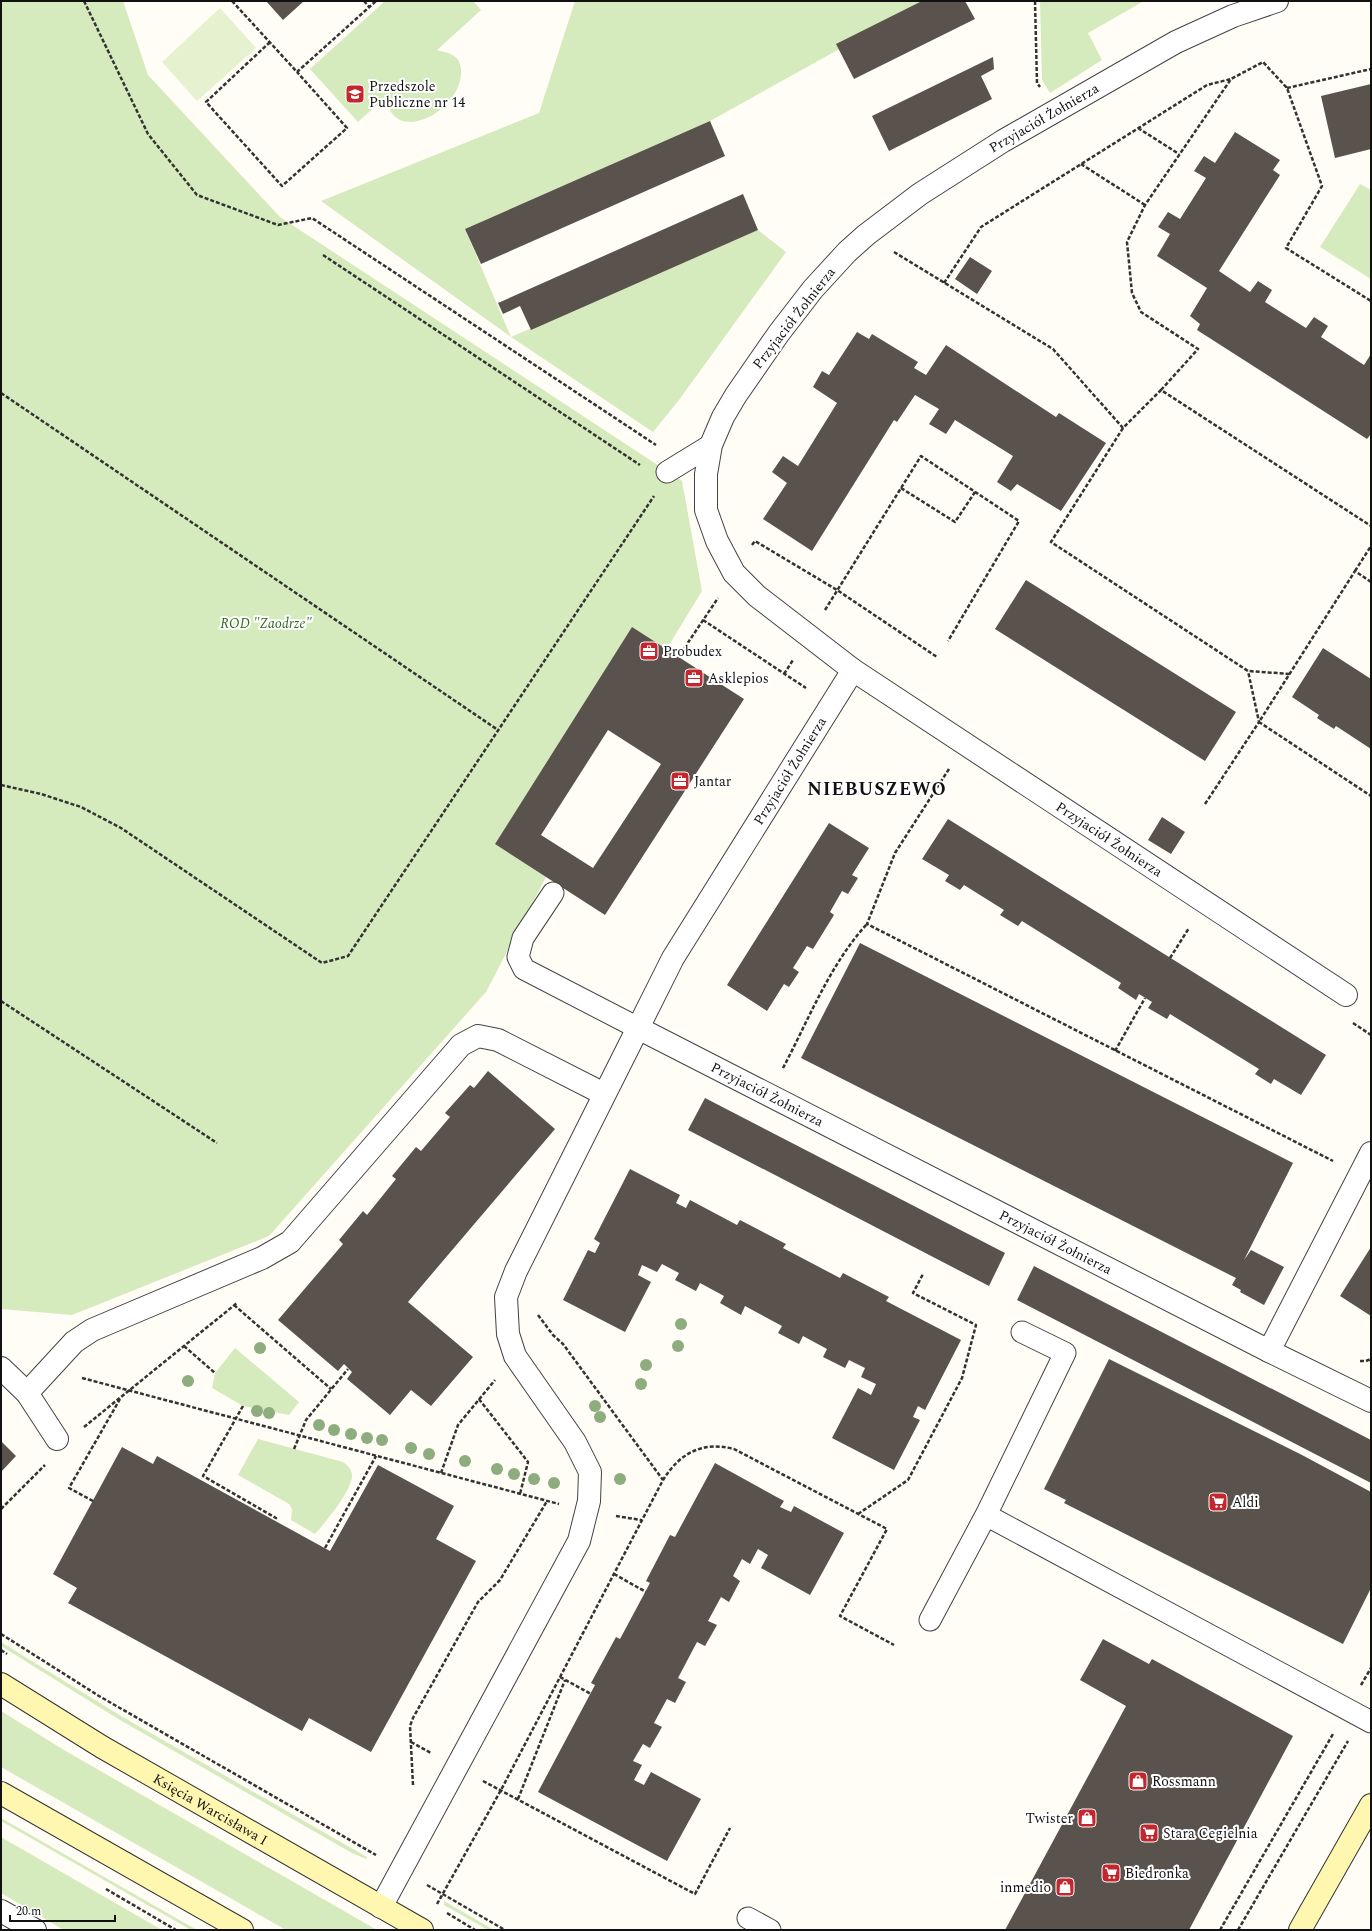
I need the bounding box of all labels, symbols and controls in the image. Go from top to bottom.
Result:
place label: Przedszole Publiczne nr 14 [369,76,465,113]
street label: Przyjaciół Żołnierza [985,78,1103,158]
school or university icon: Przedszole Publiczne nr 14 [344,83,366,105]
street label: Przyjaciół Żołnierza [748,262,841,373]
park label: ROD "Zaodrze" [220,613,312,634]
office icon: Probudex [638,640,660,662]
place label: Probudex [663,641,722,662]
office icon: Asklepios [683,667,705,689]
place label: Asklepios [708,668,769,689]
street label: Przyjaciół Żołnierza [748,713,832,829]
office icon: Jantar [669,770,691,792]
place label: Jantar [694,771,732,792]
district label: NIEBUSZEWO [807,776,947,803]
street label: Przyjaciół Żołnierza [1052,796,1167,882]
street label: Przyjaciół Żołnierza [707,1057,828,1132]
street label: Przyjaciół Żołnierza [996,1204,1116,1280]
supermarket icon: Aldi [1207,1491,1229,1513]
place label: Aldi [1232,1492,1259,1513]
street label: Księcia Warcisława I [149,1768,272,1850]
shop icon: Rossmann [1127,1770,1149,1792]
place label: Rossmann [1152,1771,1216,1792]
shop icon: Twister [1076,1807,1098,1829]
place label: Twister [1025,1808,1073,1829]
supermarket icon: Stara Cegielnia [1138,1822,1160,1844]
place label: Stara Cegielnia [1163,1823,1258,1844]
supermarket icon: Biedronka [1100,1862,1122,1884]
place label: Biedronka [1125,1863,1189,1884]
shop icon: inmedio [1054,1876,1076,1898]
place label: inmedio [1000,1877,1051,1898]
scale bar [10,1897,115,1923]
text: 20 m [16,1902,41,1921]

